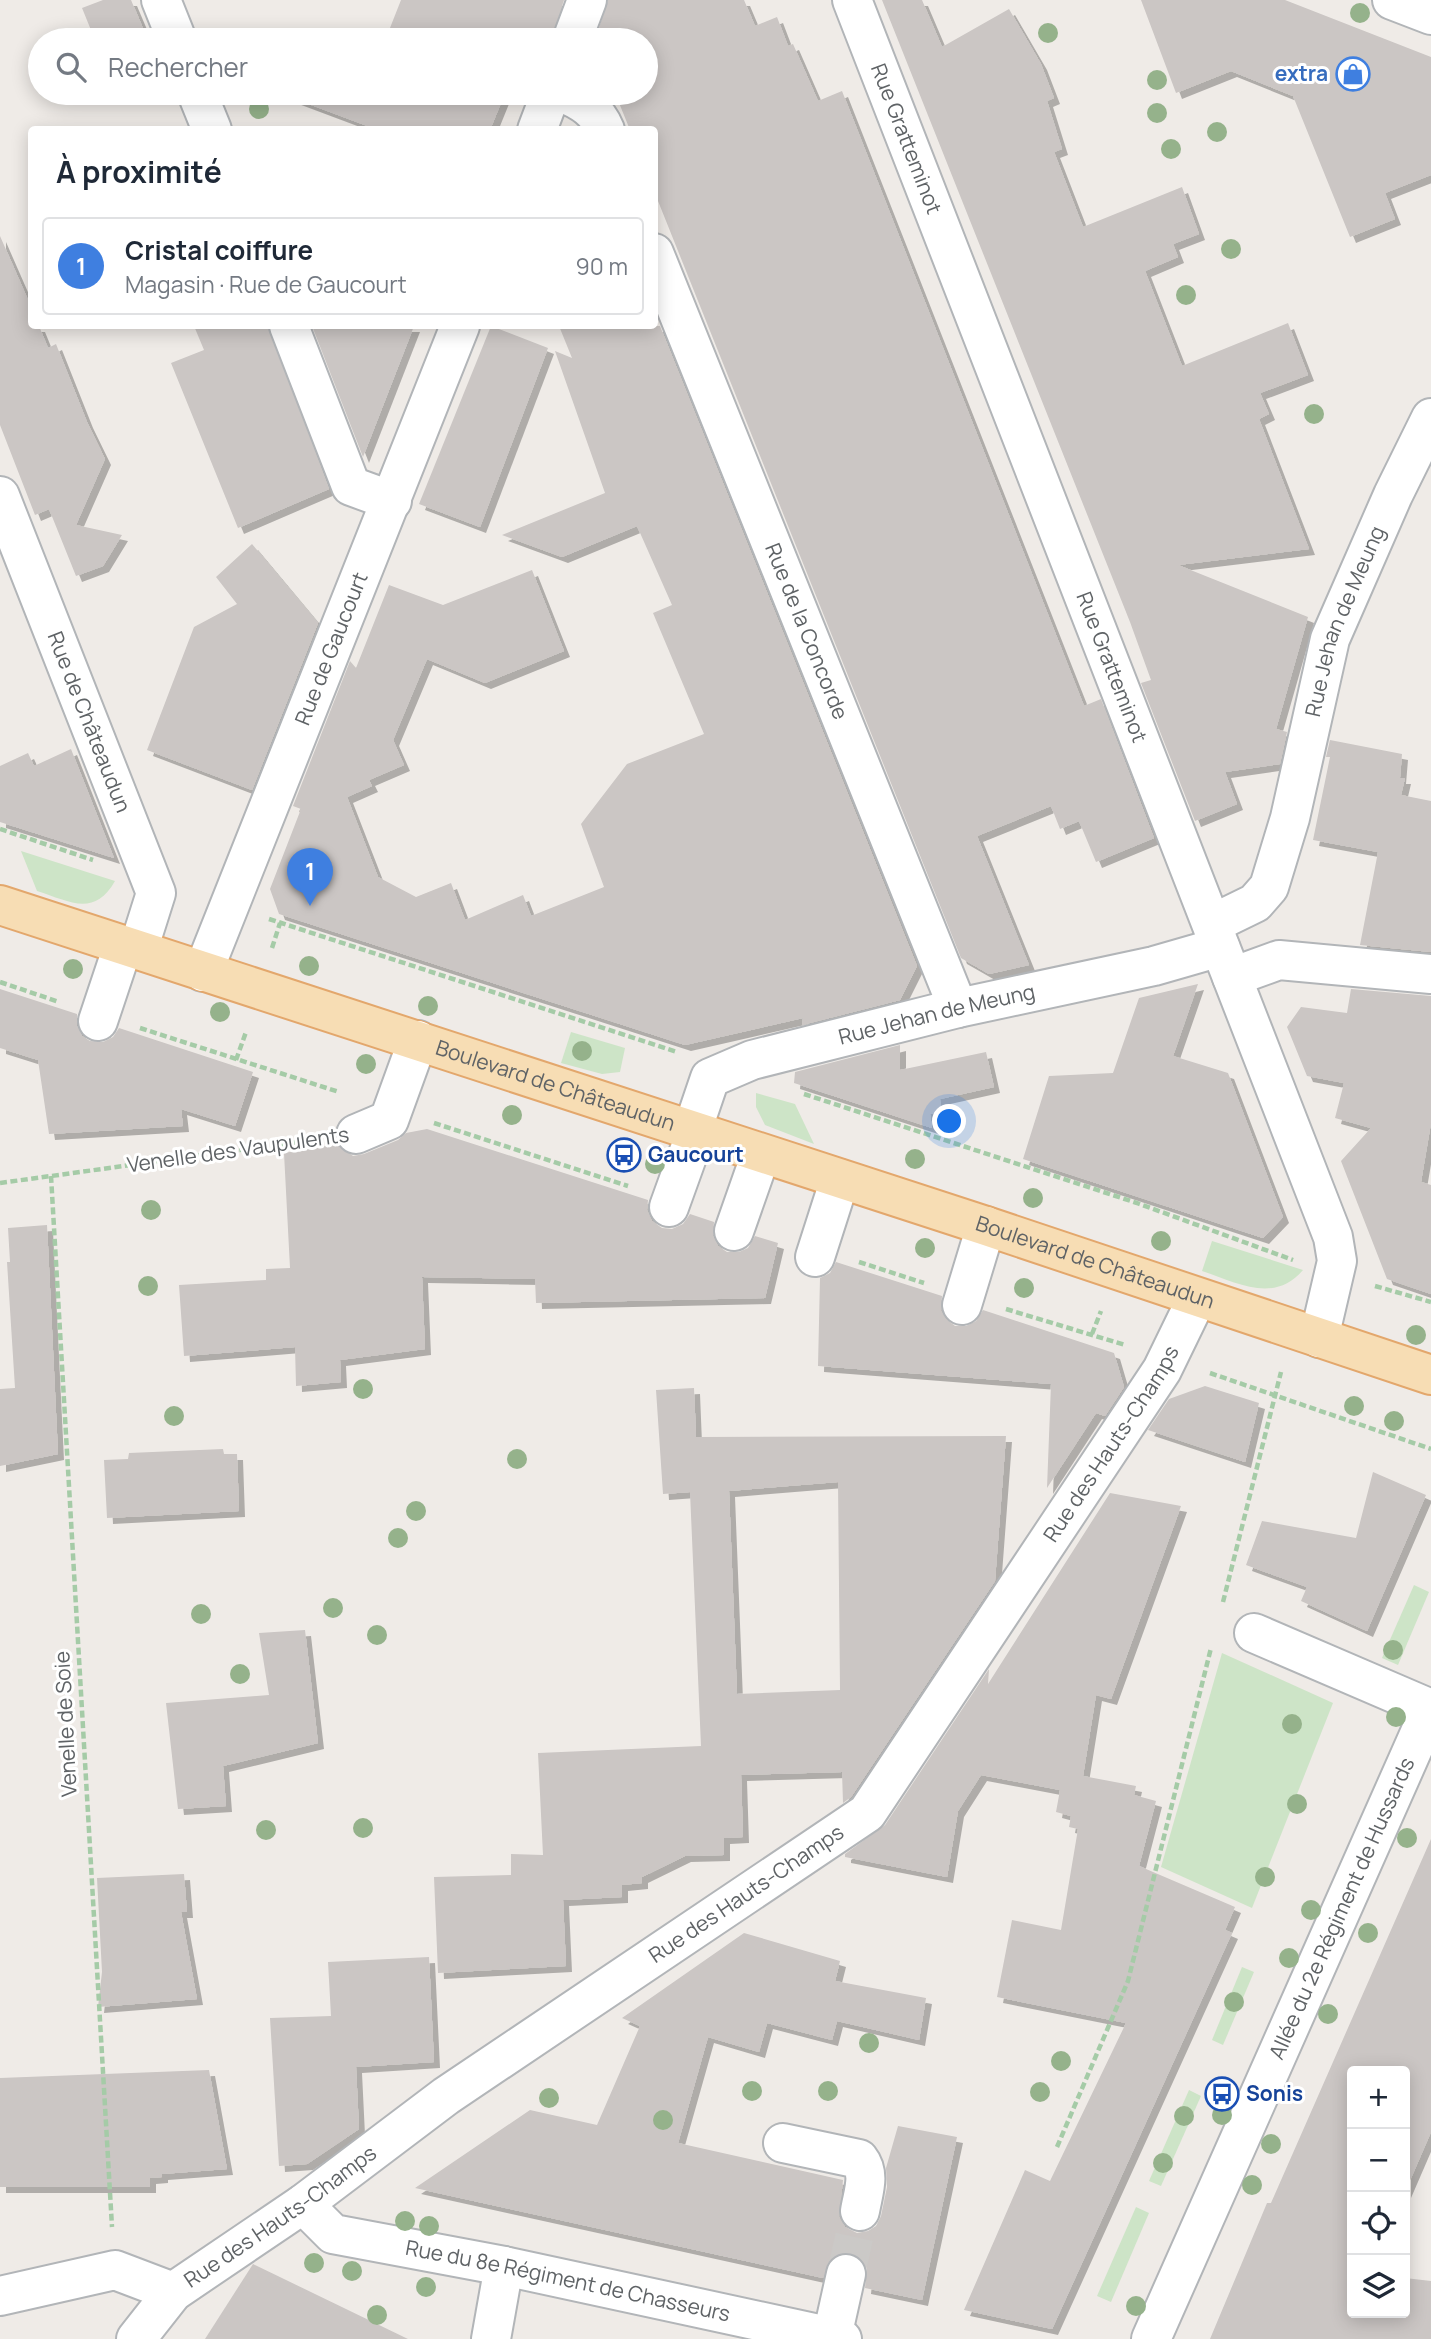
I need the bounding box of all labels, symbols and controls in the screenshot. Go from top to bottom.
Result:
search box [28,28,658,105]
icon: search [52,48,90,86]
text: Rechercher [108,49,248,85]
shop icon: extra [1334,55,1372,93]
street label: Rue Gratteminot [865,59,949,218]
place label: extra [1275,59,1328,87]
text: À proximité [56,151,222,192]
text: Cristal coiffure [125,232,313,268]
text: 1 [76,250,86,282]
text: 90 m [576,250,628,282]
text: Magasin · Rue de Gaucourt [125,268,407,300]
street label: Rue Jehan de Meung [1298,521,1391,719]
street label: Rue de la Concorde [759,539,855,723]
street label: Rue de Gaucourt [288,568,374,729]
street label: Rue Gratteminot [1070,588,1154,746]
street label: Rue de Châteaudun [42,627,138,816]
pin: 1 [287,848,333,906]
street label: Rue Jehan de Meung [835,977,1038,1051]
street label: Boulevard de Châteaudun [432,1033,679,1137]
your location [932,1104,966,1138]
street label: Venelle des Vaupulents [125,1120,351,1178]
bus stop icon: Gaucourt [605,1136,643,1174]
place label: Gaucourt [648,1140,744,1168]
street label: Boulevard de Châteaudun [972,1209,1218,1315]
street label: Rue des Hauts-Champs [1036,1341,1185,1547]
street label: Venelle de Soie [47,1651,83,1798]
street label: Allée du 2e Régiment de Hussards [1262,1753,1420,2063]
street label: Rue des Hauts-Champs [643,1818,849,1969]
map controls [1347,2066,1410,2318]
button: + [1347,2066,1410,2129]
bus stop icon: Sonis [1203,2075,1241,2113]
place label: Sonis [1246,2079,1303,2107]
button: − [1347,2129,1410,2192]
street label: Rue des Hauts-Champs [178,2138,382,2294]
button: locate [1347,2192,1410,2255]
street label: Rue du 8e Régiment de Chasseurs [403,2233,733,2327]
button: layers [1347,2255,1410,2318]

